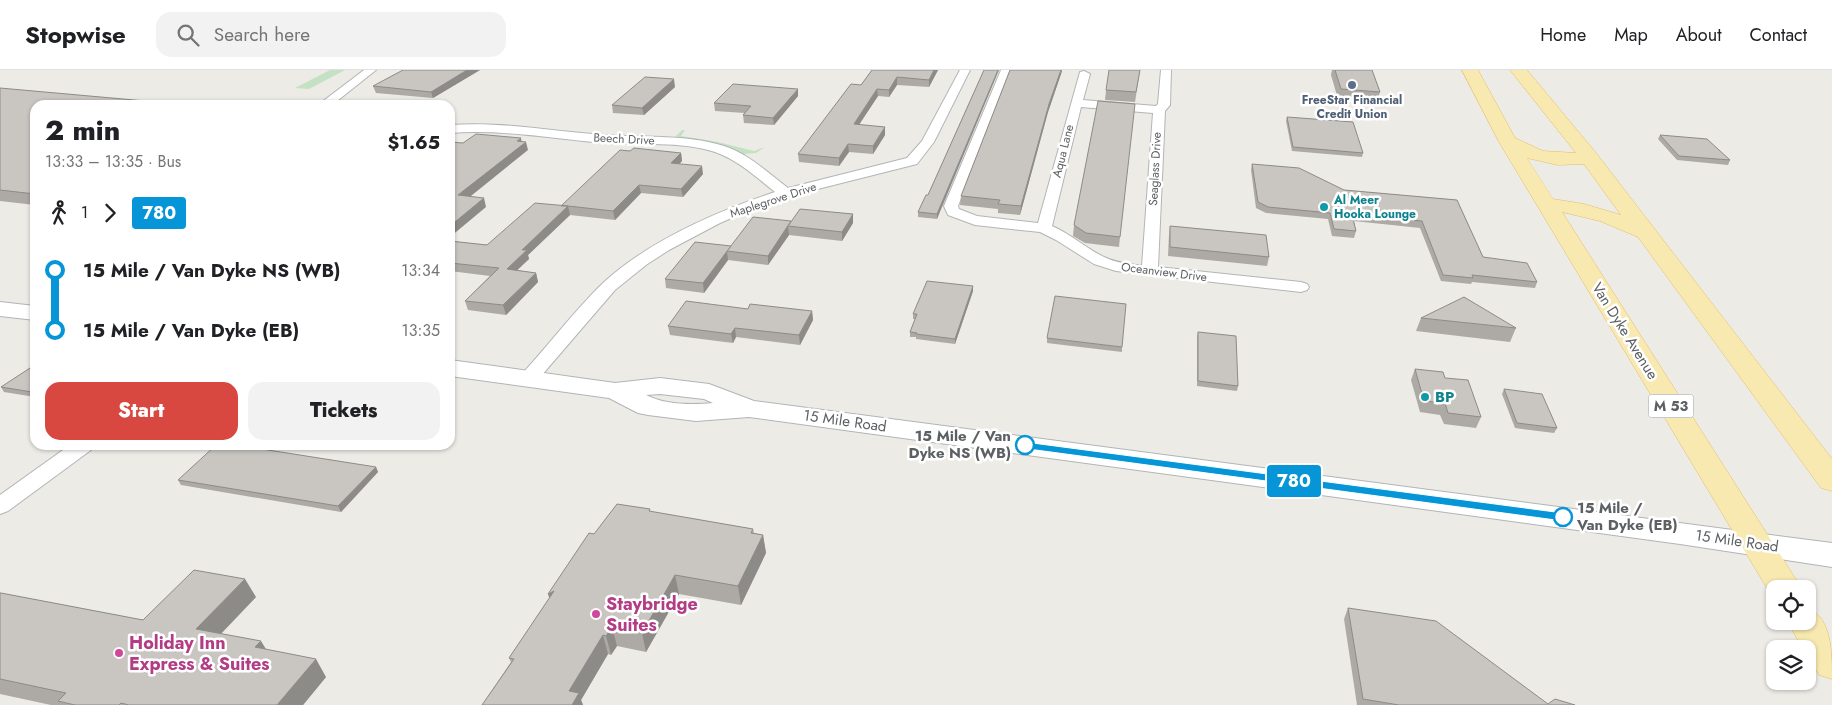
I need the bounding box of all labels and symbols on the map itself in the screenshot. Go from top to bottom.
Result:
marker: FreeStar Financial Credit Union [1346,79,1358,91]
place label: FreeStar Financial Credit Union [1302,91,1402,123]
street label: Aqua Lane [1048,123,1078,179]
street label: Beech Drive [593,128,655,150]
street label: Seaglass Drive [1144,132,1166,206]
street label: Maplegrove Drive [727,178,819,222]
place label: Al Meer Hooka Lounge [1333,191,1416,223]
marker: Al Meer Hooka Lounge [1318,201,1330,213]
street label: Oceanview Drive [1120,258,1208,286]
street label: Van Dyke Avenue [1586,278,1664,384]
place label: BP [1435,386,1454,408]
marker: BP [1419,391,1431,403]
road number: M 53 [1648,394,1694,418]
street label: 15 Mile Road [802,404,888,438]
place label: 15 Mile / Van Dyke NS (WB) [908,425,1011,464]
marker: 15 Mile / Van Dyke NS (WB) [1015,435,1035,455]
line badge: 780 [1265,465,1323,497]
place label: 15 Mile / Van Dyke (EB) [1576,497,1678,536]
marker: 15 Mile / Van Dyke (EB) [1553,507,1573,527]
street label: 15 Mile Road [1694,524,1780,558]
place label: Staybridge Suites [606,591,698,638]
marker: Staybridge Suites [590,608,602,620]
place label: Holiday Inn Express & Suites [129,630,270,677]
marker: Holiday Inn Express & Suites [113,647,125,659]

